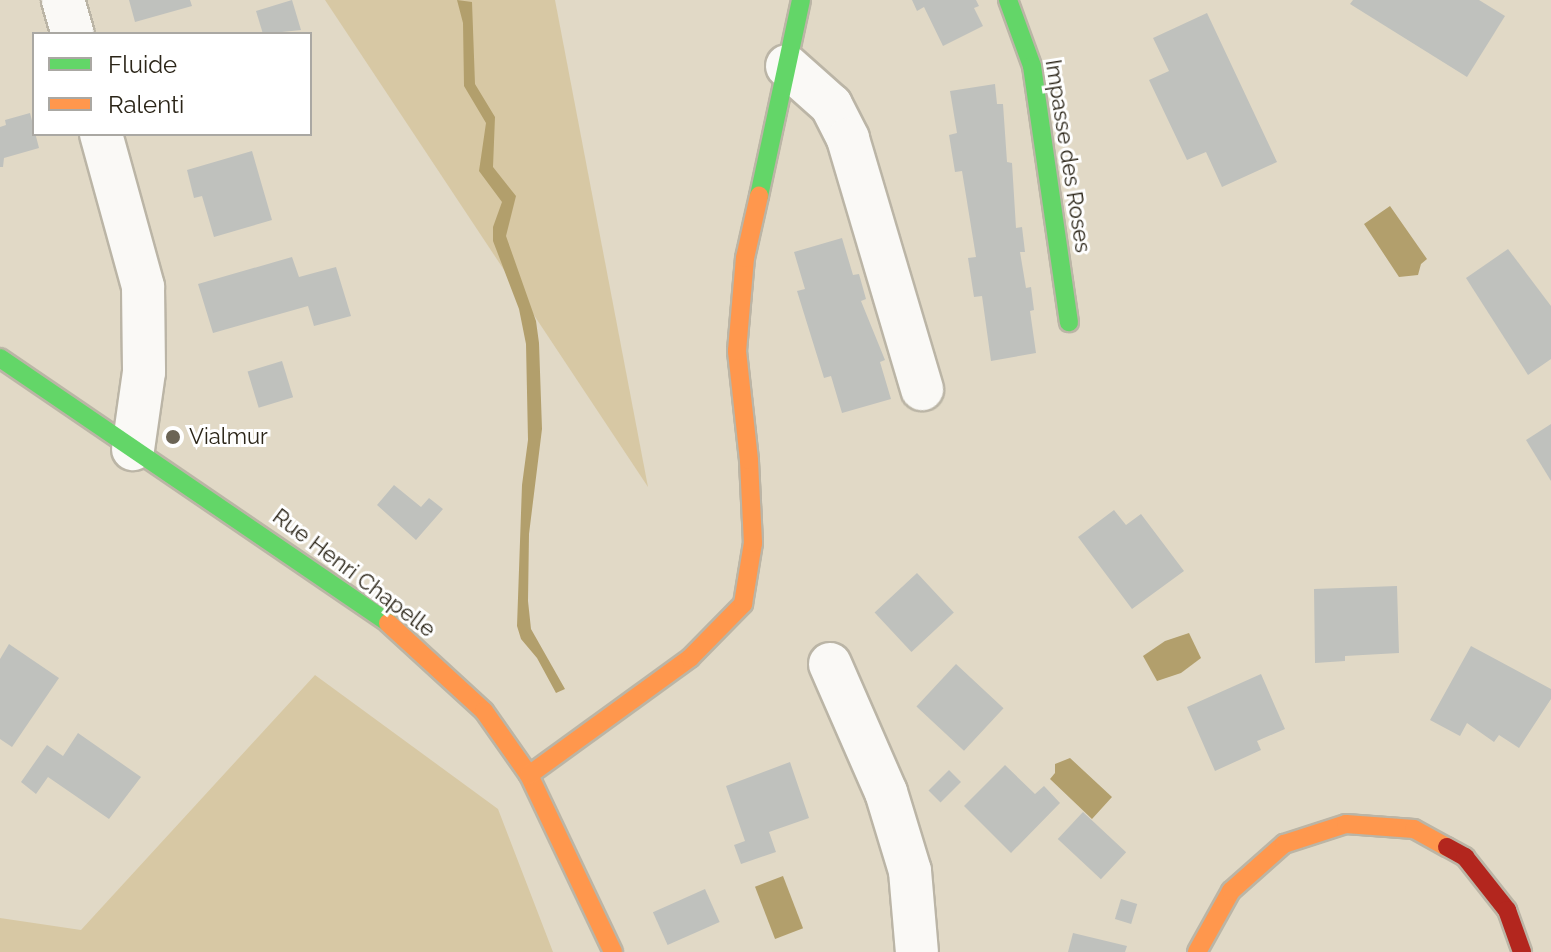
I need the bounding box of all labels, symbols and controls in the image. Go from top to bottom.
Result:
legend [32,32,312,136]
text: Fluide [108,50,177,79]
street label: Impasse des Roses [1040,58,1096,254]
text: Ralenti [108,90,184,119]
place label: Vialmur [189,424,268,450]
marker: Vialmur [164,428,182,446]
street label: Rue Henri Chapelle [267,503,441,643]

